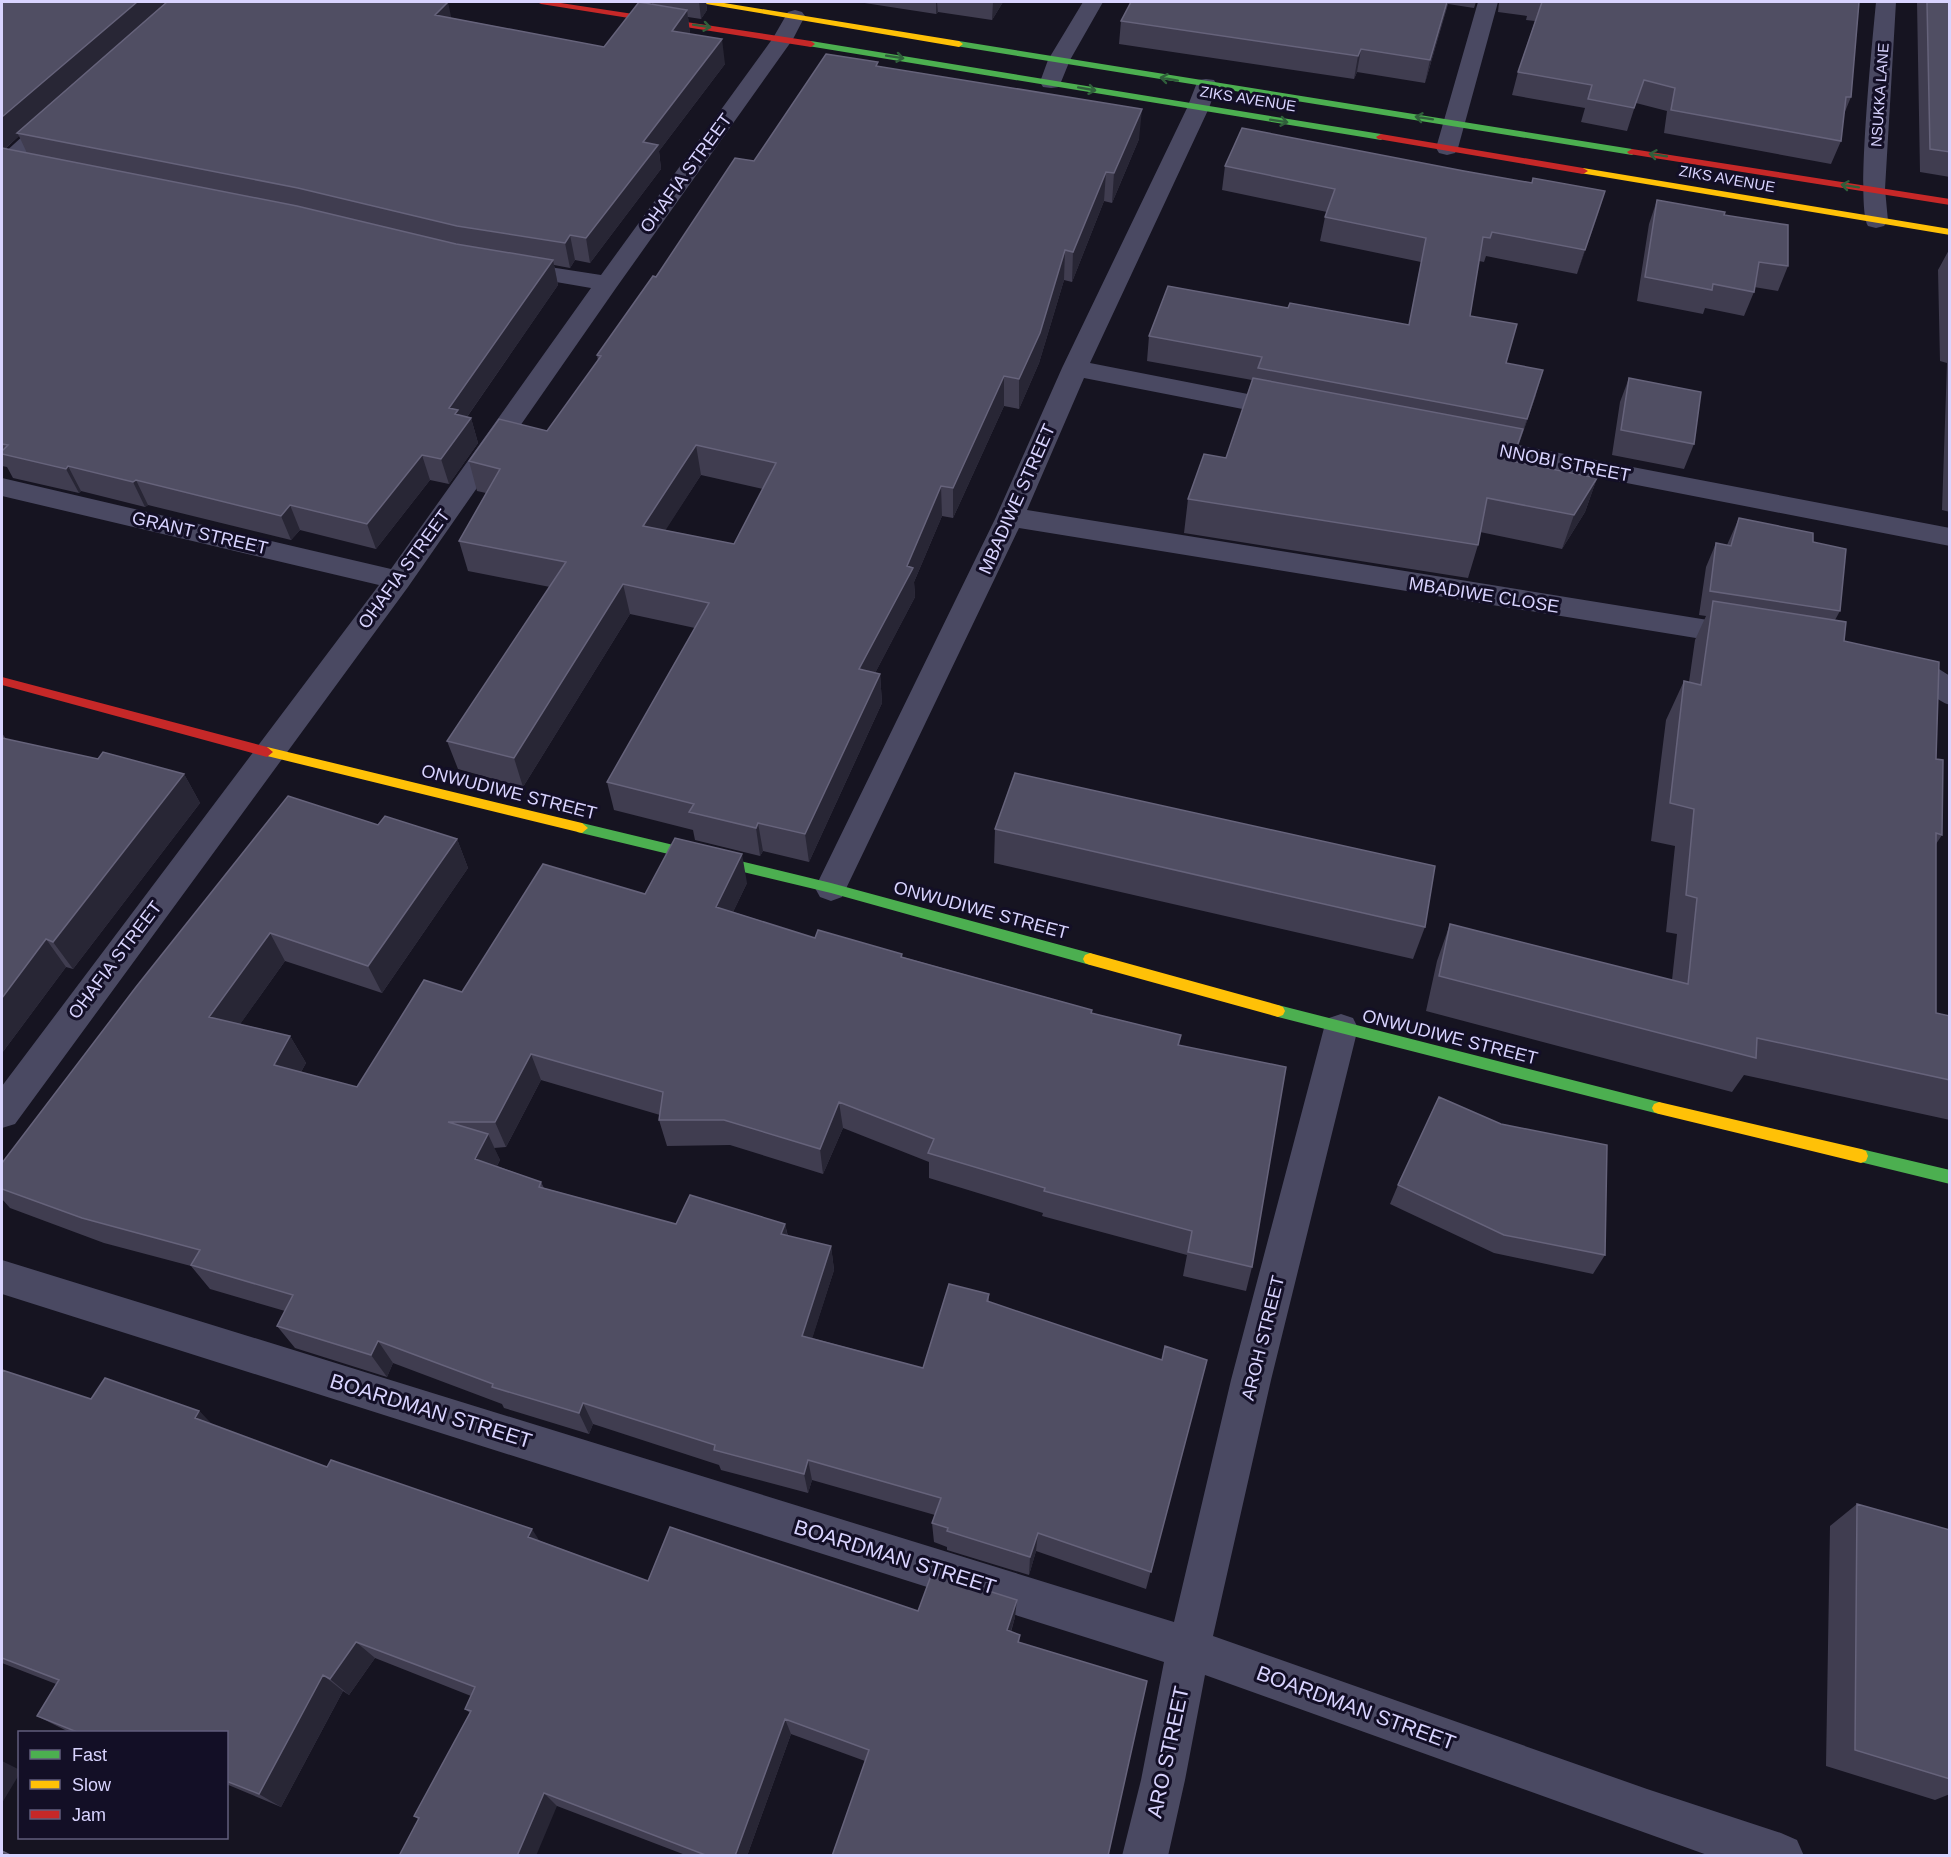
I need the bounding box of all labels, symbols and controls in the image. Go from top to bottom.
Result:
one-way arrow [692,21,712,32]
street label: NSUKKA LANE [1867,42,1892,148]
one-way arrow [884,52,904,63]
one-way arrow [1159,73,1179,84]
one-way arrow [1077,83,1096,94]
street label: ZIKS AVENUE [1199,83,1297,115]
street label: OHAFIA STREET [636,110,736,236]
one-way arrow [1414,113,1434,124]
one-way arrow [1269,116,1289,127]
one-way arrow [1648,150,1668,161]
street label: ZIKS AVENUE [1678,162,1776,195]
one-way arrow [1841,180,1861,191]
street label: MBADIWE STREET [975,421,1059,577]
street label: NNOBI STREET [1498,440,1632,486]
street label: OHAFIA STREET [354,506,454,632]
street label: GRANT STREET [130,508,270,558]
street label: MBADIWE CLOSE [1407,573,1561,617]
street label: ONWUDIWE STREET [419,761,599,823]
street label: ONWUDIWE STREET [891,877,1071,943]
street label: OHAFIA STREET [64,897,166,1023]
street label: ONWUDIWE STREET [1360,1006,1540,1068]
street label: AROH STREET [1238,1273,1288,1403]
street label: BOARDMAN STREET [327,1369,535,1452]
street label: BOARDMAN STREET [791,1515,999,1598]
street label: BOARDMAN STREET [1254,1661,1459,1754]
street label: ARO STREET [1142,1684,1193,1820]
legend [18,1731,228,1839]
text: Fast [72,1745,107,1765]
text: Slow [72,1775,112,1795]
text: Jam [72,1805,106,1825]

